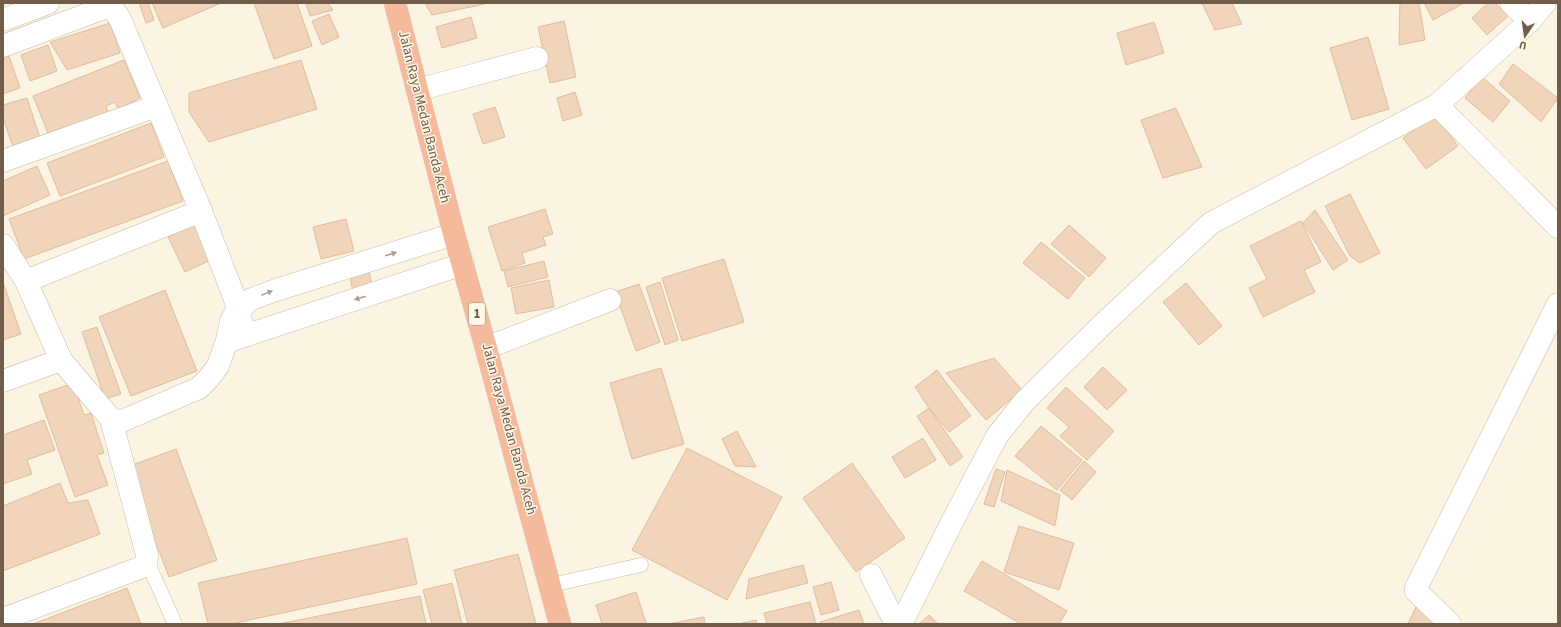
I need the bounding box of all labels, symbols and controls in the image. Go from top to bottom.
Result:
north arrow [1505,16,1545,56]
street label: Jalan Raya Medan Banda Aceh [393,29,455,205]
text: U [1518,37,1528,53]
one-way arrow [385,251,397,257]
one-way arrow [262,290,274,296]
one-way arrow [353,295,365,301]
road number: 1 [469,303,485,325]
street label: Jalan Raya Medan Banda Aceh [476,341,542,517]

